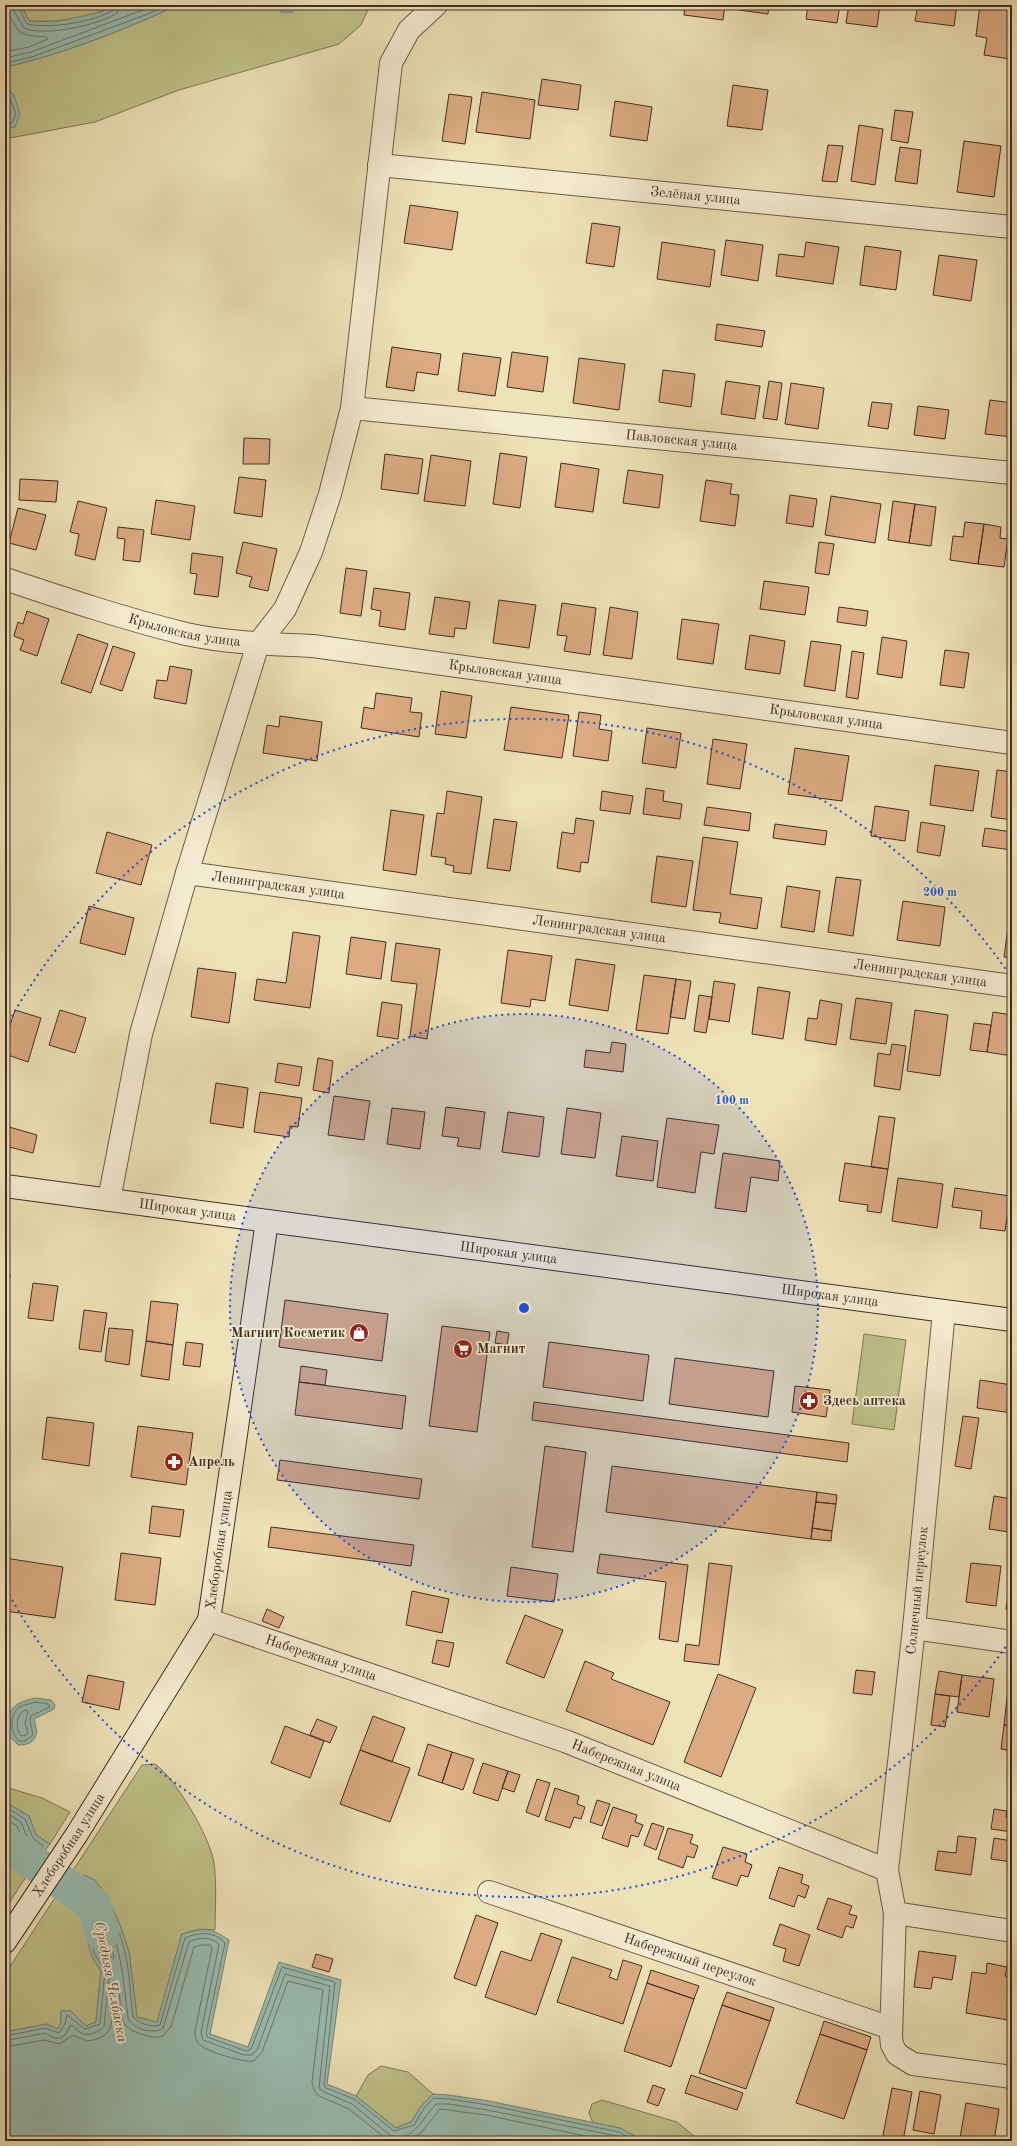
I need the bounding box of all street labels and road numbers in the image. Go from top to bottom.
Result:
street label: Зелёная улица [650,185,741,207]
street label: Павловская улица [625,428,738,453]
street label: Крыловская улица [127,612,241,649]
street label: Крыловская улица [448,658,563,687]
street label: Крыловская улица [768,702,884,732]
street label: Ленинградская улица [211,869,346,902]
street label: Ленинградская улица [532,913,667,946]
street label: Ленинградская улица [853,957,988,989]
street label: Широкая улица [138,1197,237,1224]
street label: Широкая улица [459,1240,558,1266]
street label: Широкая улица [780,1282,879,1309]
street label: Хлеборобная улица [204,1489,235,1611]
street label: Солнечный переулок [904,1526,931,1655]
street label: Набережная улица [263,1633,378,1683]
street label: Набережная улица [569,1737,683,1794]
street label: Хлеборобная улица [30,1791,107,1900]
street label: Набережный переулок [622,1931,758,1989]

